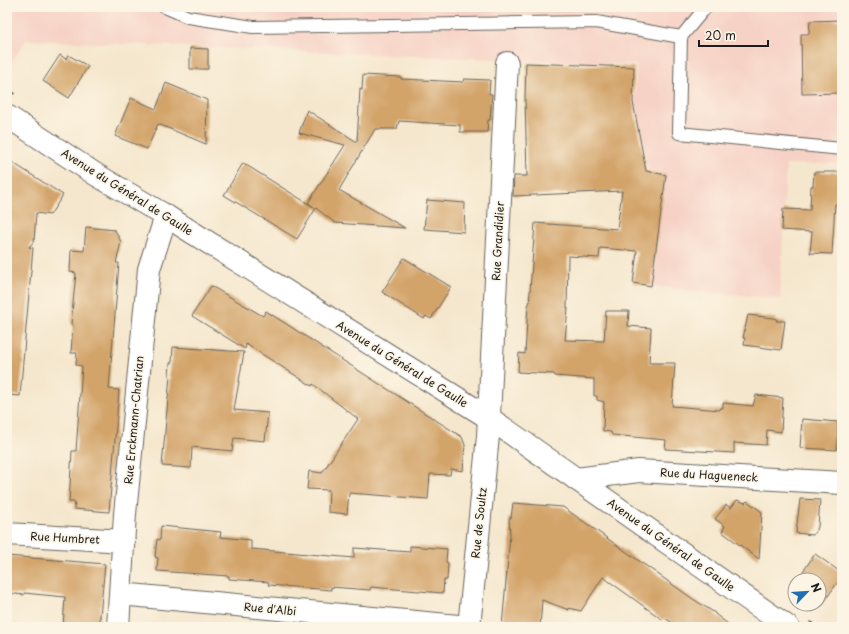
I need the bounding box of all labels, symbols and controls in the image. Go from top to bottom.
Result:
scale bar [699,22,768,48]
text: 20 m [705,26,736,44]
street label: Avenue du Général de Gaulle [58,144,196,239]
street label: Rue Grandidier [487,200,508,281]
street label: Avenue du Général de Gaulle [333,316,471,411]
street label: Rue Erckmann-Chatrian [119,355,148,485]
street label: Rue du Hagueneck [660,463,759,486]
street label: Rue de Soultz [466,487,491,559]
street label: Avenue du Général de Gaulle [604,494,739,595]
street label: Rue Humbret [30,527,101,548]
north arrow [787,572,827,612]
text: N [807,580,826,595]
street label: Rue d'Albi [243,598,297,619]

